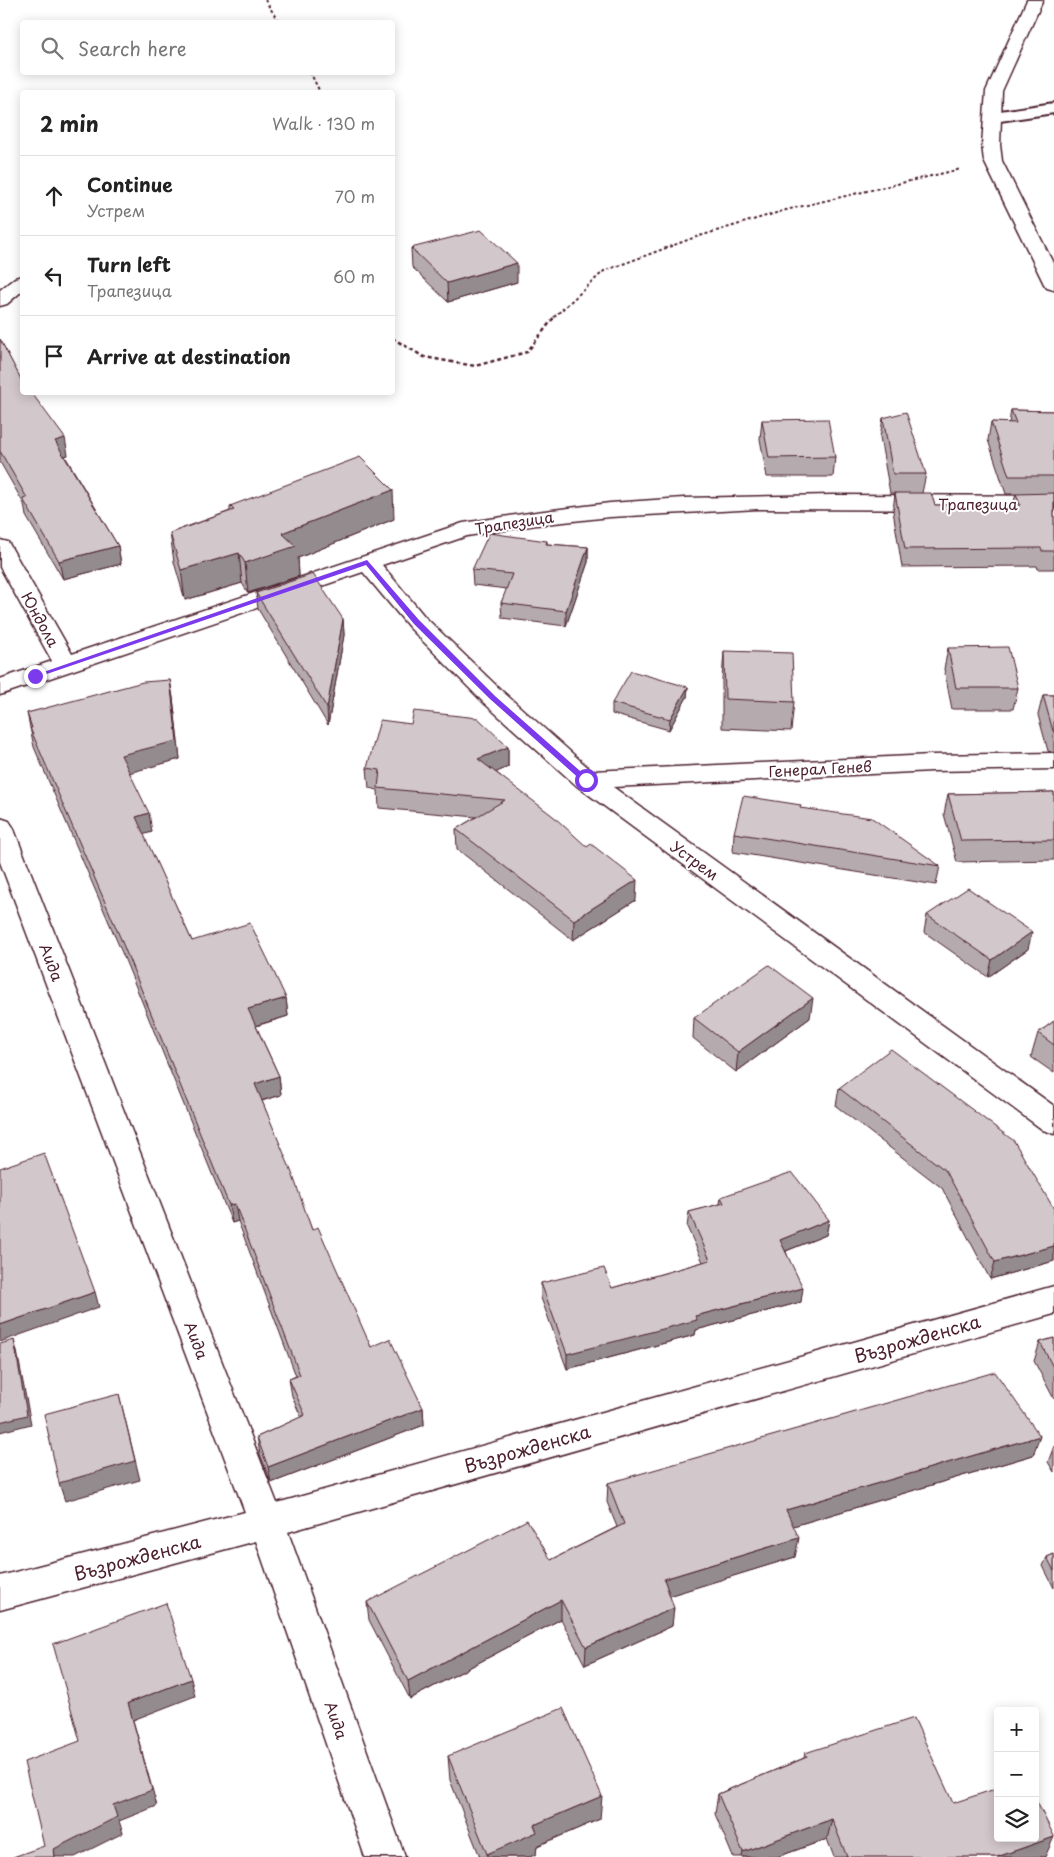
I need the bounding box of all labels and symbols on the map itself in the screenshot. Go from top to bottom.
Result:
street label: Трапезица [938,492,1018,515]
street label: Трапезица [473,504,556,540]
street label: Юндола [16,587,66,651]
route end [24,665,47,688]
street label: Генерал Генев [768,754,873,782]
route start [575,769,598,792]
street label: Устрем [666,835,724,885]
street label: Аида [34,940,70,985]
street label: Възрожденска [851,1307,984,1369]
street label: Аида [179,1318,215,1363]
street label: Възрожденска [461,1417,594,1479]
street label: Възрожденска [71,1527,204,1587]
street label: Аида [320,1698,354,1743]

